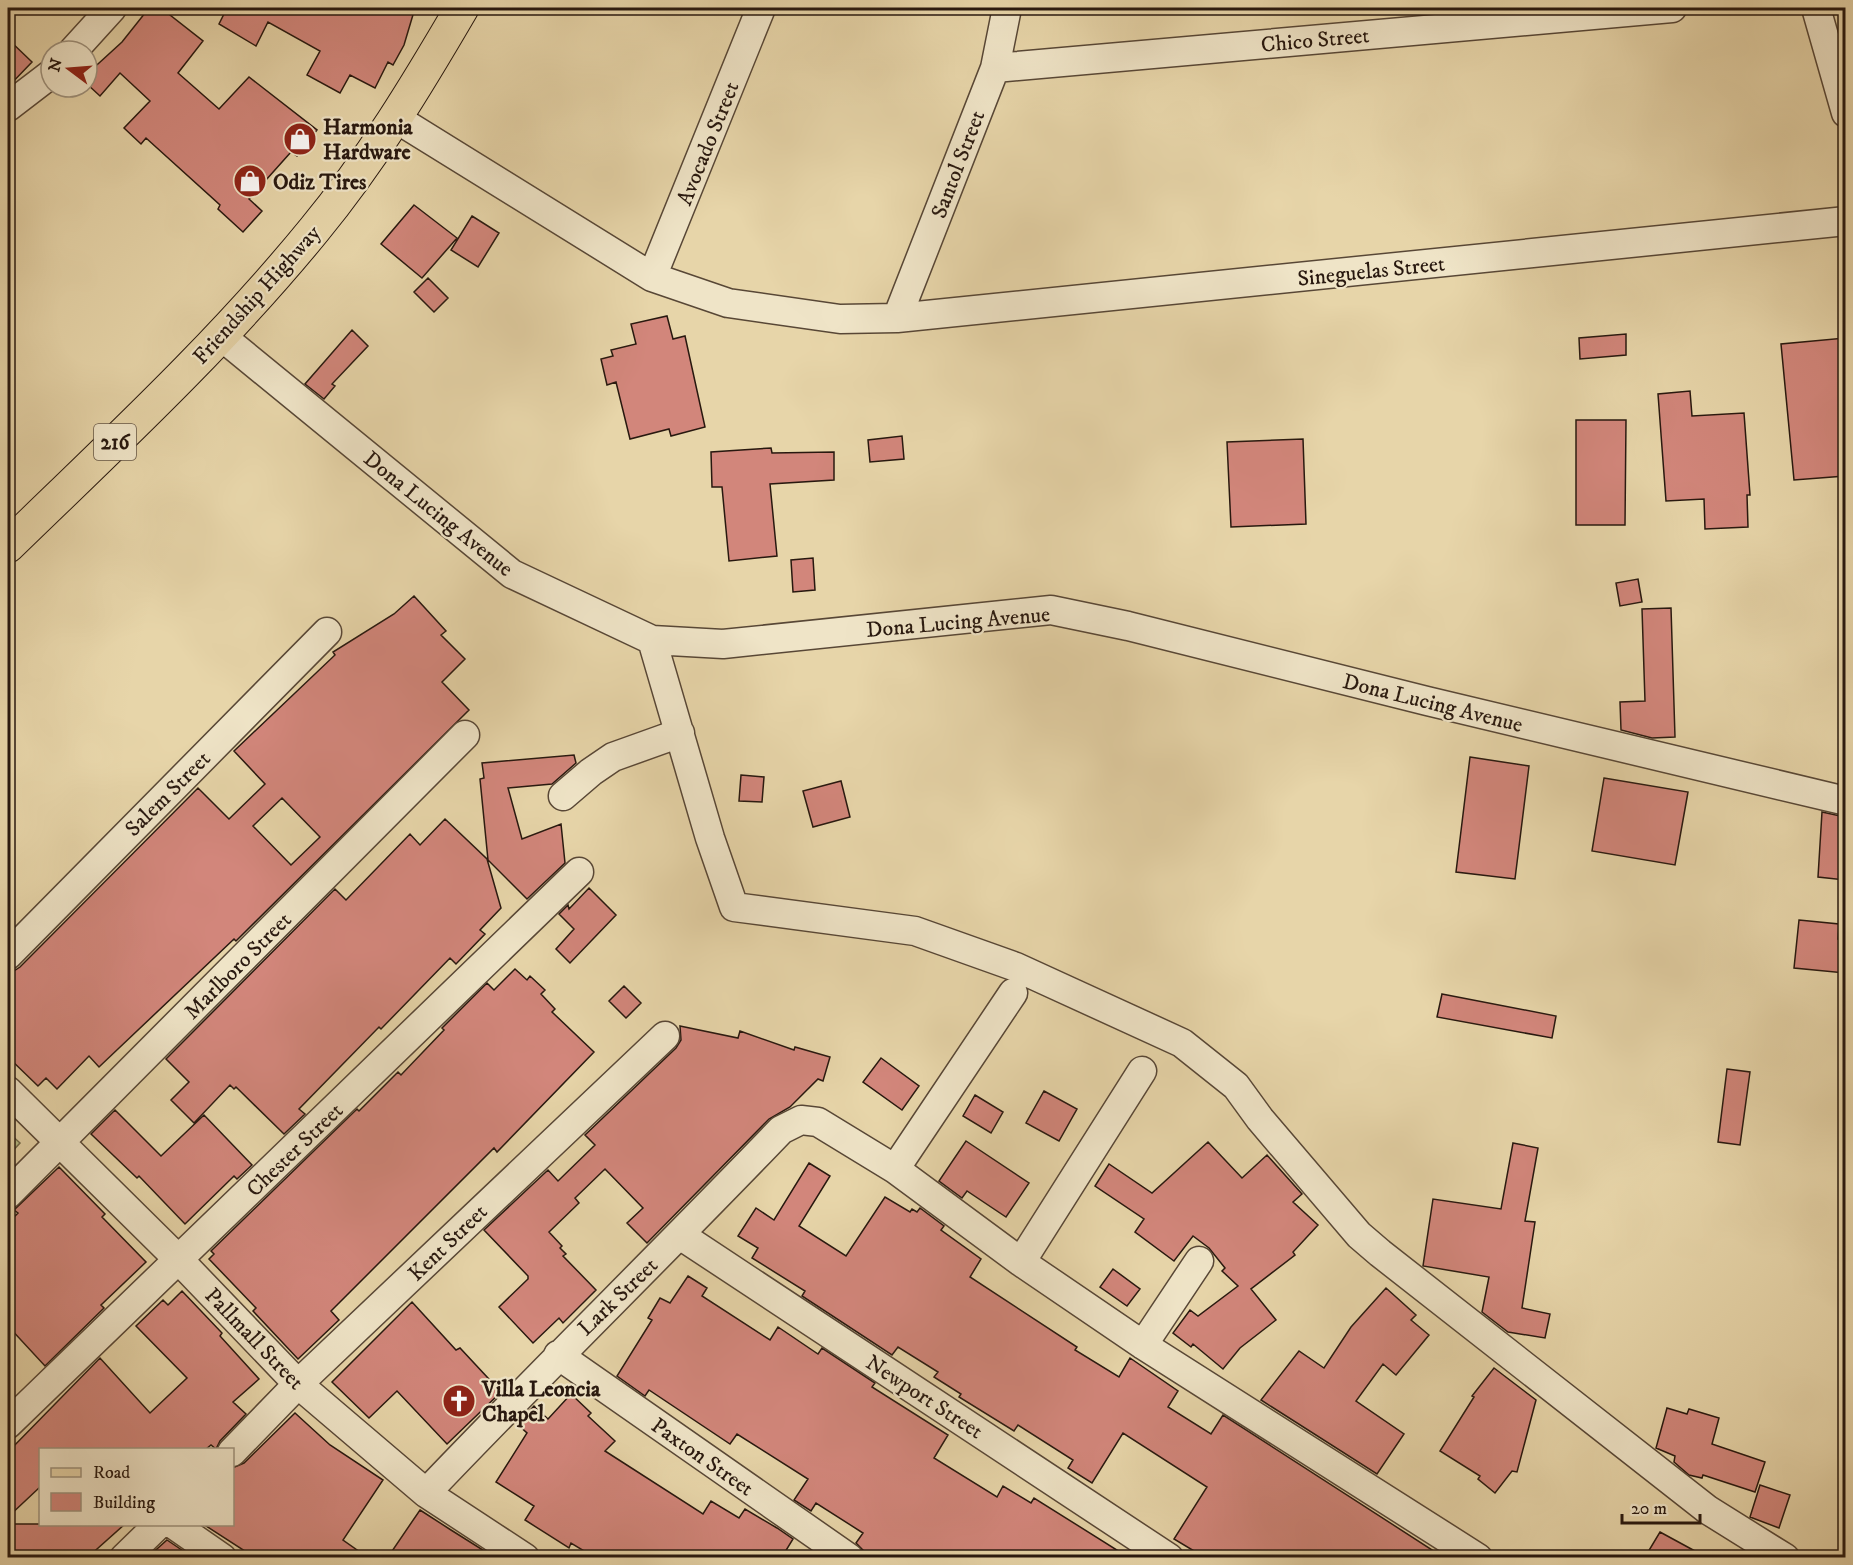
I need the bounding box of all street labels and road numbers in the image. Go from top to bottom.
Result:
street label: Chico Street [1260,22,1370,59]
street label: Avocado Street [671,78,745,209]
street label: Santol Street [925,107,991,222]
street label: Friendship Highway [188,219,327,370]
street label: Sineguelas Street [1296,250,1446,293]
road number: 216 [94,424,136,460]
street label: Dona Lucing Avenue [358,446,518,583]
street label: Dona Lucing Avenue [865,601,1051,644]
street label: Dona Lucing Avenue [1340,668,1525,739]
street label: Salem Street [120,746,216,842]
street label: Marlboro Street [179,907,297,1025]
street label: Chester Street [241,1097,349,1203]
street label: Kent Street [403,1199,493,1287]
street label: Lark Street [572,1252,664,1342]
street label: Pallmall Street [199,1282,309,1396]
street label: Newport Street [860,1349,988,1445]
street label: Paxton Street [646,1412,759,1502]

